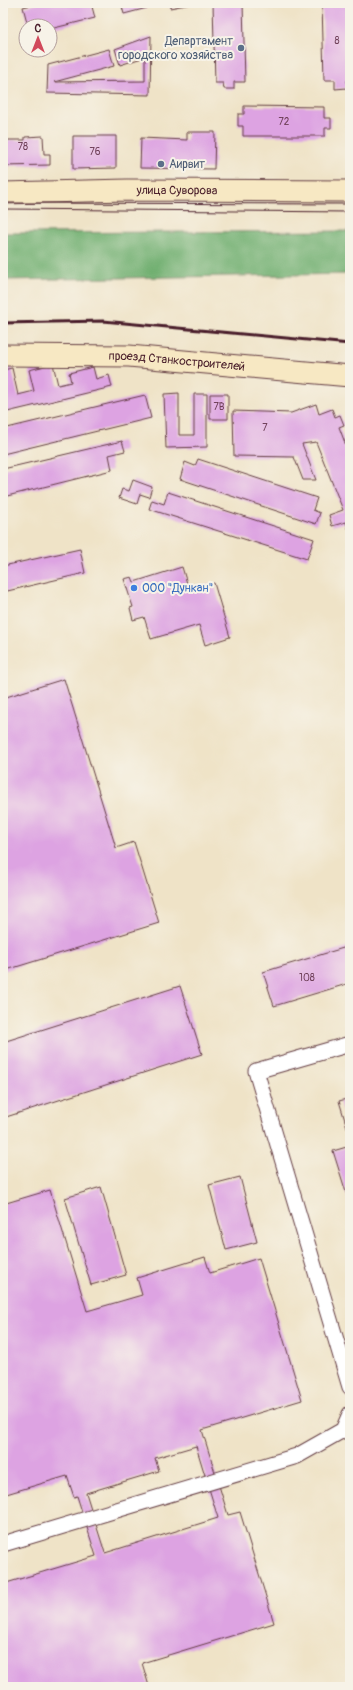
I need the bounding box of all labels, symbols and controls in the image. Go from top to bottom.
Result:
north arrow [18,18,58,58]
text: С [35,22,42,35]
place label: Департамент городского хозяйства [118,34,233,63]
house number: 8 [334,35,340,47]
marker: Департамент городского хозяйства [236,43,246,53]
house number: 72 [279,116,290,128]
house number: 78 [18,141,28,153]
house number: 76 [89,146,101,158]
place label: Аирвит [169,157,205,172]
marker: Аирвит [156,159,166,169]
street label: улица Суворова [135,183,218,198]
street label: проезд Станкостроителей [109,348,246,374]
house number: 7В [214,401,225,413]
house number: 7 [262,422,268,434]
place label: ООО "Дункан" [142,581,213,596]
marker: ООО "Дункан" [129,583,139,593]
house number: 108 [299,972,315,984]

